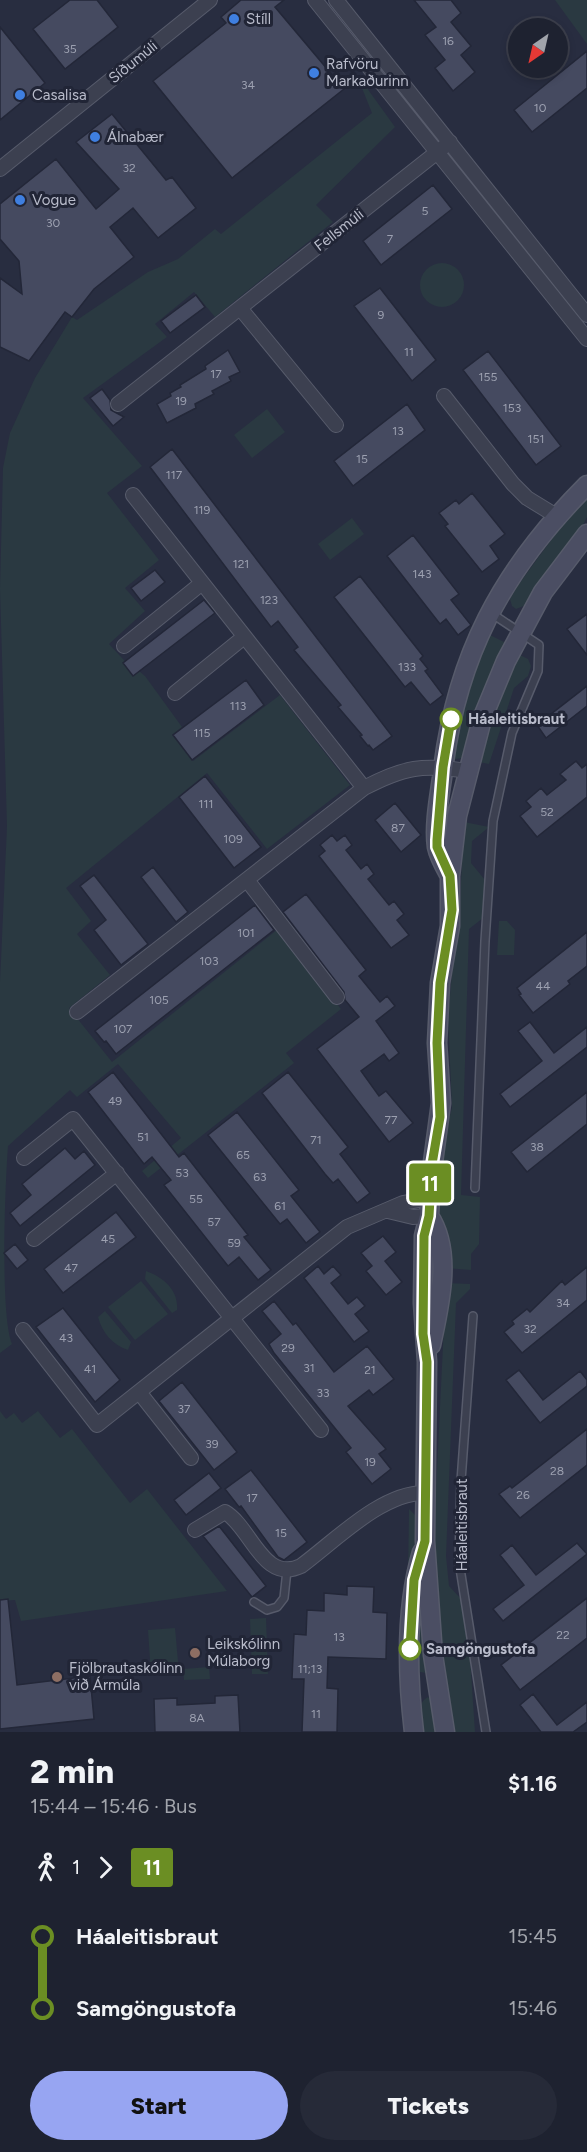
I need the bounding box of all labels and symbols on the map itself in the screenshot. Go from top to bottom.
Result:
place label: Stíll [246,10,271,28]
marker: Stíll [227,12,241,26]
north arrow [508,18,568,78]
house number: 16 [442,34,454,48]
street label: Síðumúli [105,37,161,87]
house number: 35 [63,42,77,56]
place label: Rafvöru Markaðurinn [326,55,409,90]
marker: Rafvöru Markaðurinn [307,66,321,80]
house number: 34 [241,78,256,92]
place label: Casalisa [32,86,87,104]
marker: Casalisa [13,88,27,102]
house number: 10 [534,101,547,115]
place label: Álnabær [107,128,164,146]
marker: Álnabær [88,130,102,144]
house number: 32 [122,161,136,175]
place label: Vogue [32,191,76,209]
marker: Vogue [13,193,27,207]
house number: 5 [422,204,429,218]
street label: Fellsmúli [311,205,367,255]
house number: 30 [46,216,60,230]
house number: 7 [387,232,394,246]
house number: 9 [378,308,385,322]
house number: 11 [404,345,414,359]
house number: 17 [210,367,222,381]
house number: 155 [479,370,497,384]
house number: 19 [175,394,187,408]
house number: 153 [503,401,521,415]
house number: 13 [392,424,404,438]
house number: 151 [528,432,544,446]
house number: 15 [356,452,368,466]
house number: 117 [166,468,183,482]
house number: 119 [194,503,211,517]
house number: 121 [233,557,249,571]
house number: 143 [413,567,431,581]
house number: 123 [260,593,278,607]
house number: 133 [398,660,416,674]
house number: 113 [230,699,246,713]
marker: Háaleitisbraut [440,708,462,730]
place label: Háaleitisbraut [468,710,565,728]
house number: 115 [194,726,211,740]
house number: 111 [199,797,213,811]
house number: 52 [540,805,554,819]
house number: 87 [391,821,405,835]
house number: 109 [223,832,243,846]
house number: 101 [237,926,255,940]
house number: 103 [199,954,219,968]
house number: 44 [536,979,551,993]
house number: 105 [149,993,169,1007]
house number: 107 [113,1022,133,1036]
house number: 49 [108,1094,122,1108]
house number: 77 [385,1113,398,1127]
house number: 51 [137,1130,149,1144]
house number: 71 [310,1133,322,1147]
house number: 38 [530,1140,544,1154]
house number: 65 [236,1148,250,1162]
line badge: 11 [403,1164,457,1202]
house number: 53 [175,1166,189,1180]
house number: 63 [253,1170,267,1184]
house number: 55 [189,1192,203,1206]
house number: 61 [274,1199,286,1213]
house number: 57 [207,1215,221,1229]
house number: 45 [101,1232,115,1246]
house number: 59 [227,1236,241,1250]
house number: 47 [64,1261,78,1275]
house number: 34 [556,1296,571,1310]
house number: 32 [523,1322,537,1336]
house number: 43 [59,1331,73,1345]
house number: 29 [281,1341,295,1355]
house number: 31 [303,1361,315,1375]
house number: 41 [84,1362,96,1376]
house number: 21 [364,1363,376,1377]
house number: 33 [316,1386,330,1400]
house number: 37 [178,1402,191,1416]
house number: 39 [205,1437,219,1451]
house number: 19 [364,1455,376,1469]
house number: 28 [550,1464,564,1478]
street label: Háaleitisbraut [453,1478,471,1572]
house number: 26 [516,1488,530,1502]
house number: 17 [246,1491,258,1505]
house number: 15 [275,1526,287,1540]
house number: 22 [556,1628,570,1642]
house number: 13 [333,1630,345,1644]
place label: Leikskólinn Múlaborg [207,1635,280,1670]
marker: Samgöngustofa [399,1638,421,1660]
place label: Samgöngustofa [426,1640,535,1658]
marker: Leikskólinn Múlaborg [188,1646,202,1660]
place label: Fjölbrautaskólinn við Ármúla [69,1659,183,1694]
house number: 11;13 [298,1662,322,1676]
marker: Fjölbrautaskólinn við Ármúla [50,1670,64,1684]
house number: 11 [311,1707,321,1721]
house number: 8A [189,1711,205,1725]

